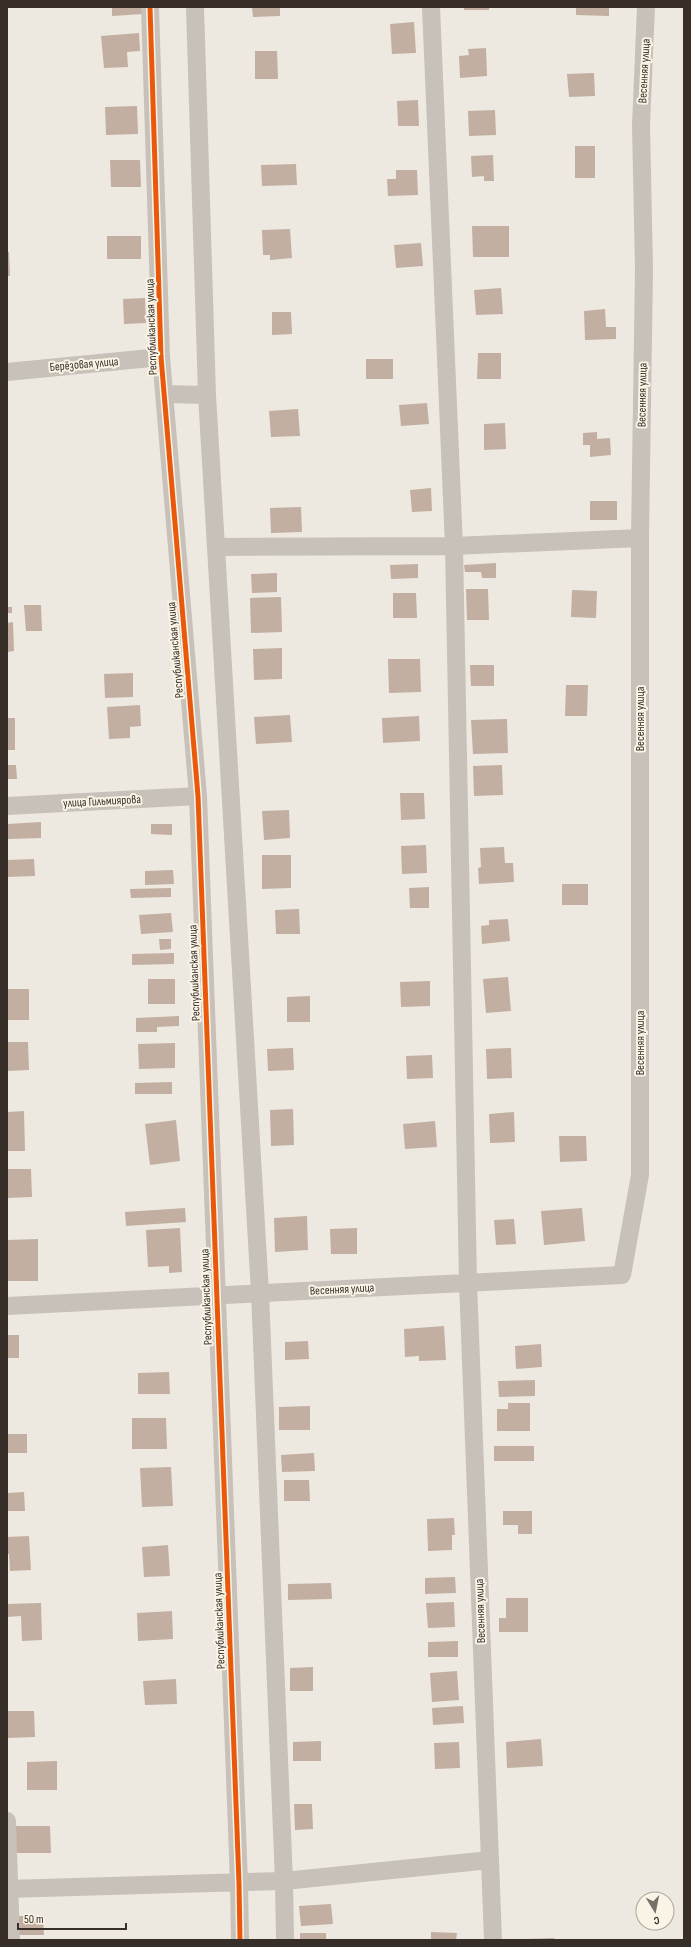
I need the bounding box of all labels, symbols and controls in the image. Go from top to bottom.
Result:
street label: Весенняя улица [635,38,654,104]
street label: Республиканская улица [142,278,161,375]
street label: Берёзовая улица [49,354,119,375]
street label: Весенняя улица [634,362,651,427]
street label: Республиканская улица [164,601,187,699]
street label: Весенняя улица [633,686,648,751]
street label: улица Гильмиярова [63,792,142,811]
street label: Республиканская улица [185,924,204,1021]
street label: Весенняя улица [633,1010,648,1075]
street label: Республиканская улица [197,1248,216,1345]
street label: Весенняя улица [309,1280,375,1299]
street label: Республиканская улица [210,1572,229,1669]
street label: Весенняя улица [472,1578,489,1643]
north arrow [635,1891,675,1931]
scale bar [18,1905,126,1931]
text: 50 m [24,1912,44,1927]
text: С [652,1913,661,1927]

